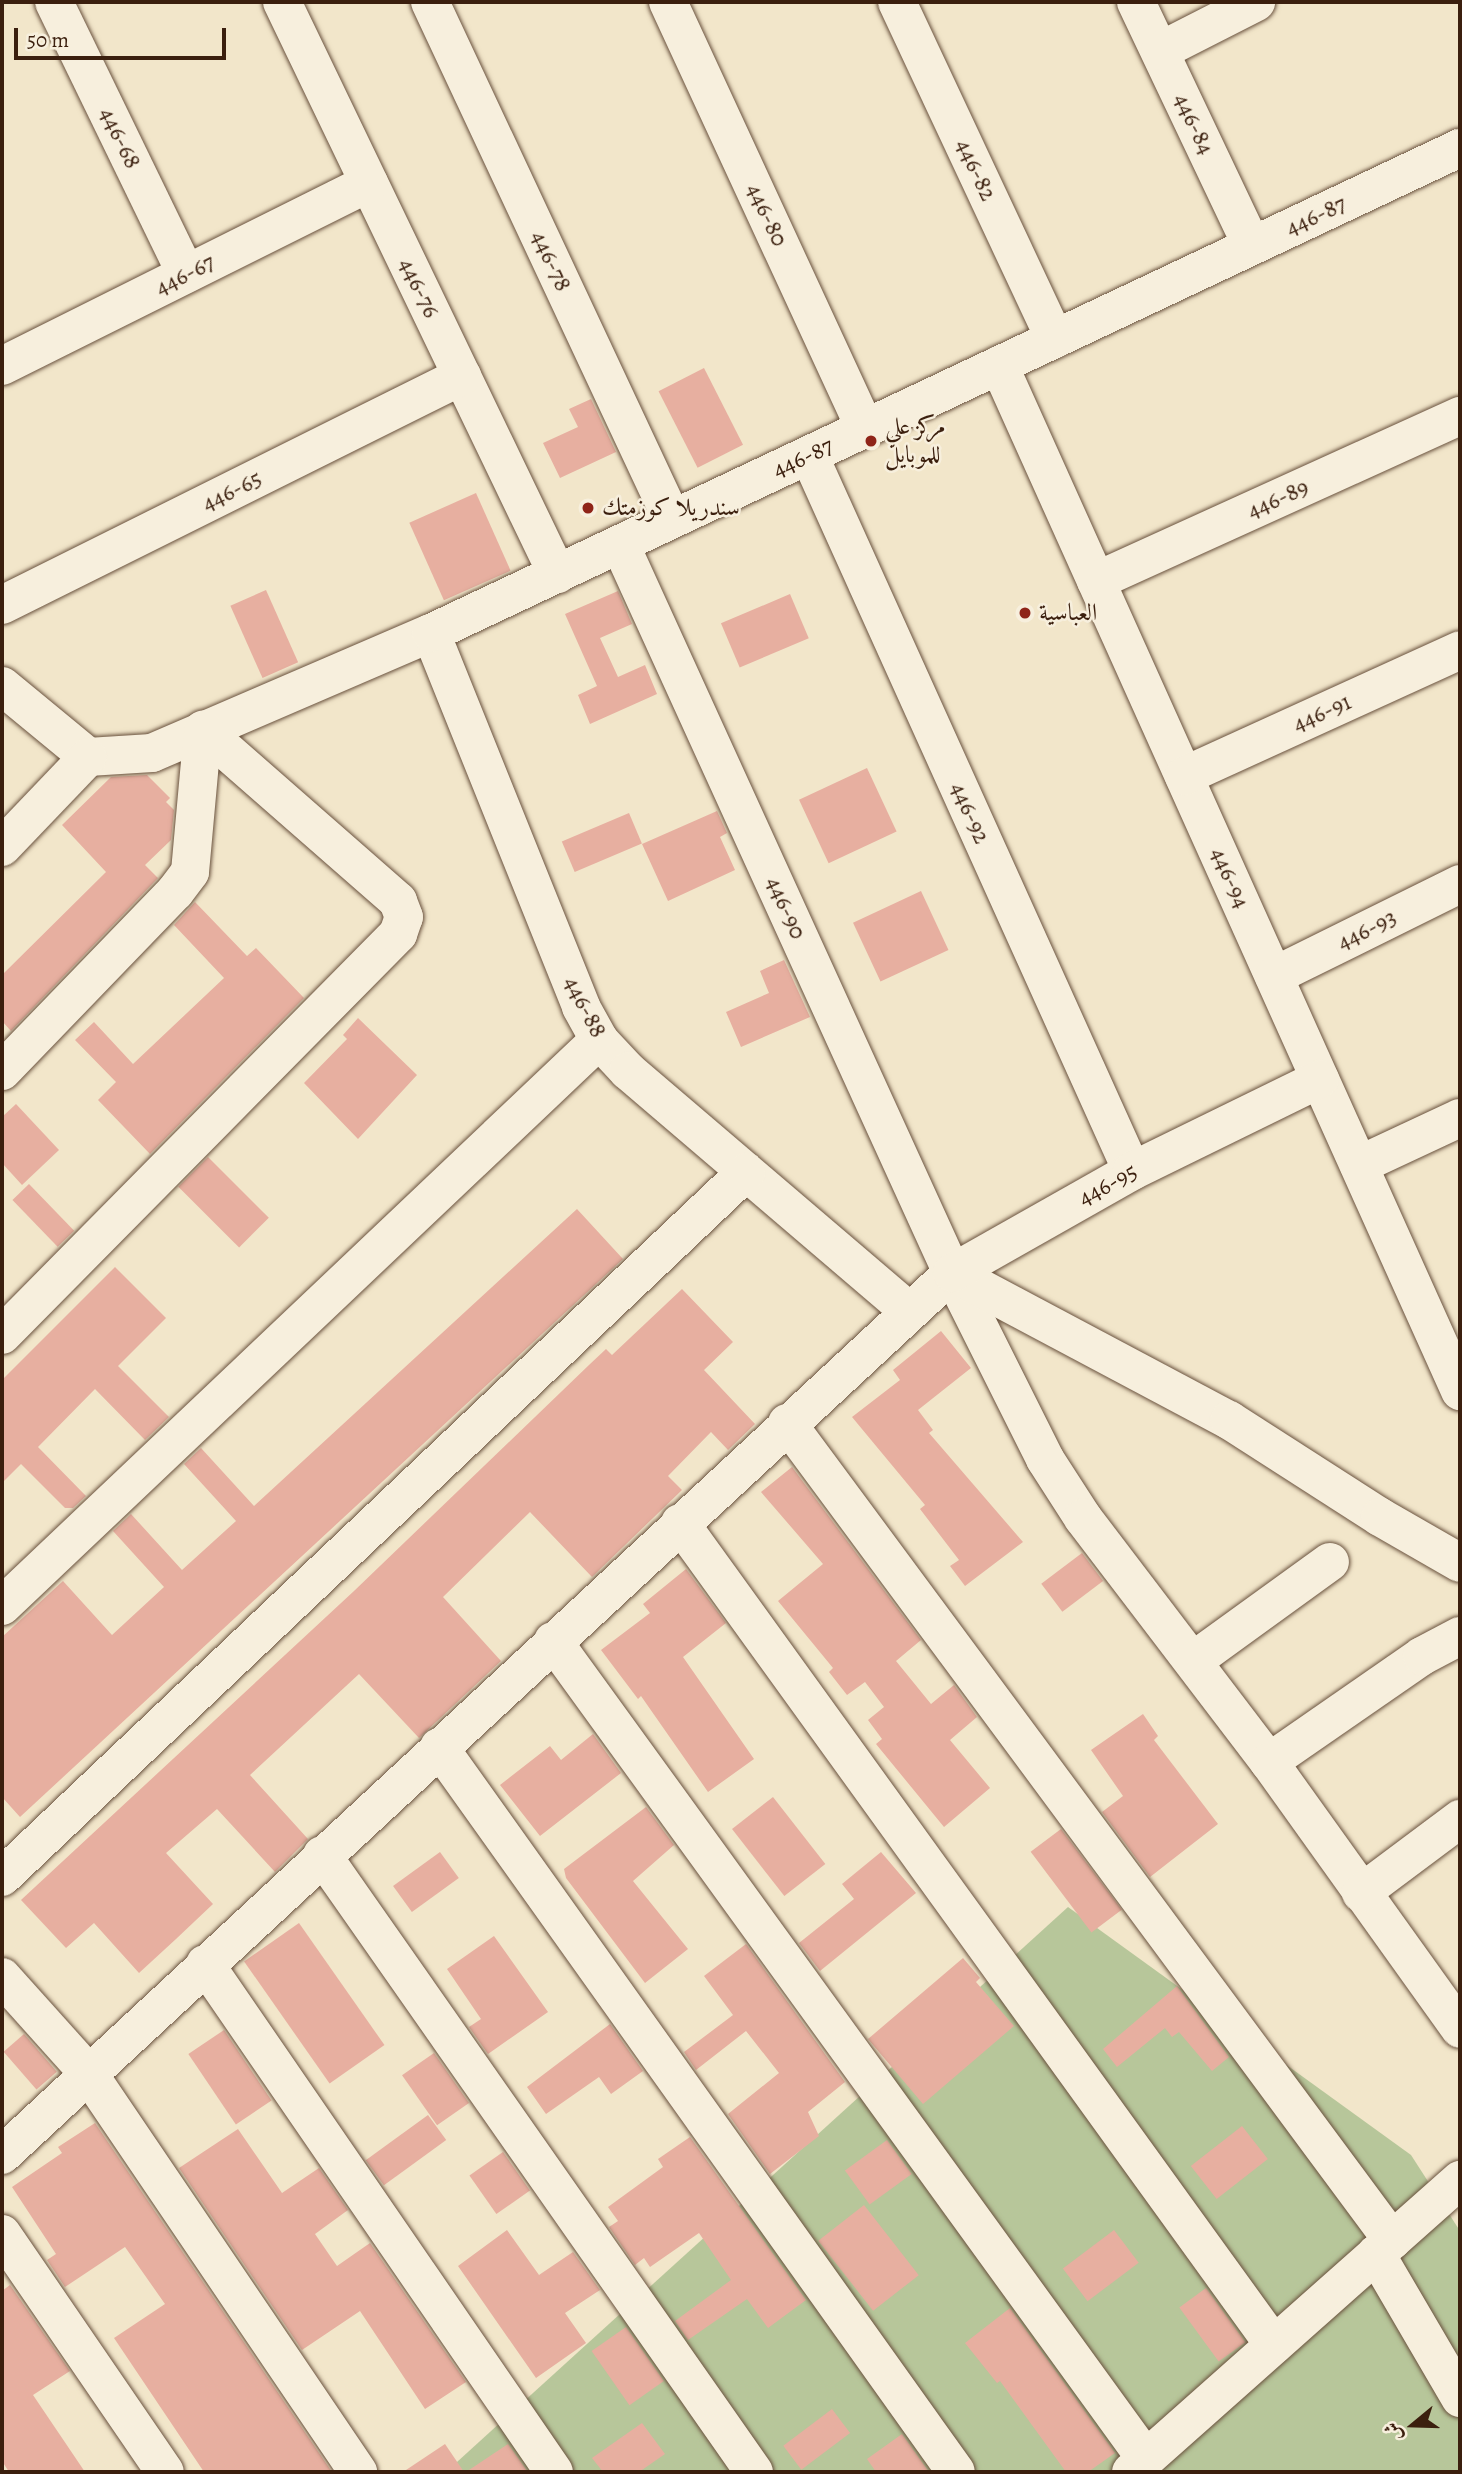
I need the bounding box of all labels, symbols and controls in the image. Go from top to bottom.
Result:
scale bar [18,14,229,58]
text: 50 m [27,26,69,54]
street label: 446-84 [1167,89,1221,159]
street label: 446-68 [93,103,147,173]
street label: 446-82 [949,134,1003,206]
street label: 446-80 [740,179,794,251]
street label: 446-87 [1281,189,1351,243]
street label: 446-78 [524,226,578,296]
street label: 446-67 [150,248,220,302]
street label: 446-76 [392,253,446,323]
place label: مركز علي للموبايل [885,413,946,469]
street label: 446-87 [768,431,838,485]
marker: مركز علي للموبايل [863,433,879,449]
street label: 446-65 [197,464,267,518]
street label: 446-89 [1243,473,1313,525]
place label: سندريلا كوزمتك [602,494,740,522]
marker: سندريلا كوزمتك [580,500,596,516]
place label: العباسية [1039,599,1097,627]
marker: العباسية [1017,605,1033,621]
street label: 446-91 [1288,687,1356,739]
street label: 446-92 [944,778,996,848]
street label: 446-94 [1204,843,1256,913]
street label: 446-90 [759,872,813,944]
street label: 446-93 [1332,903,1402,957]
street label: 446-88 [557,971,613,1043]
street label: 446-95 [1073,1157,1143,1213]
north arrow [1378,2390,1448,2460]
text: ش [1378,2419,1409,2445]

